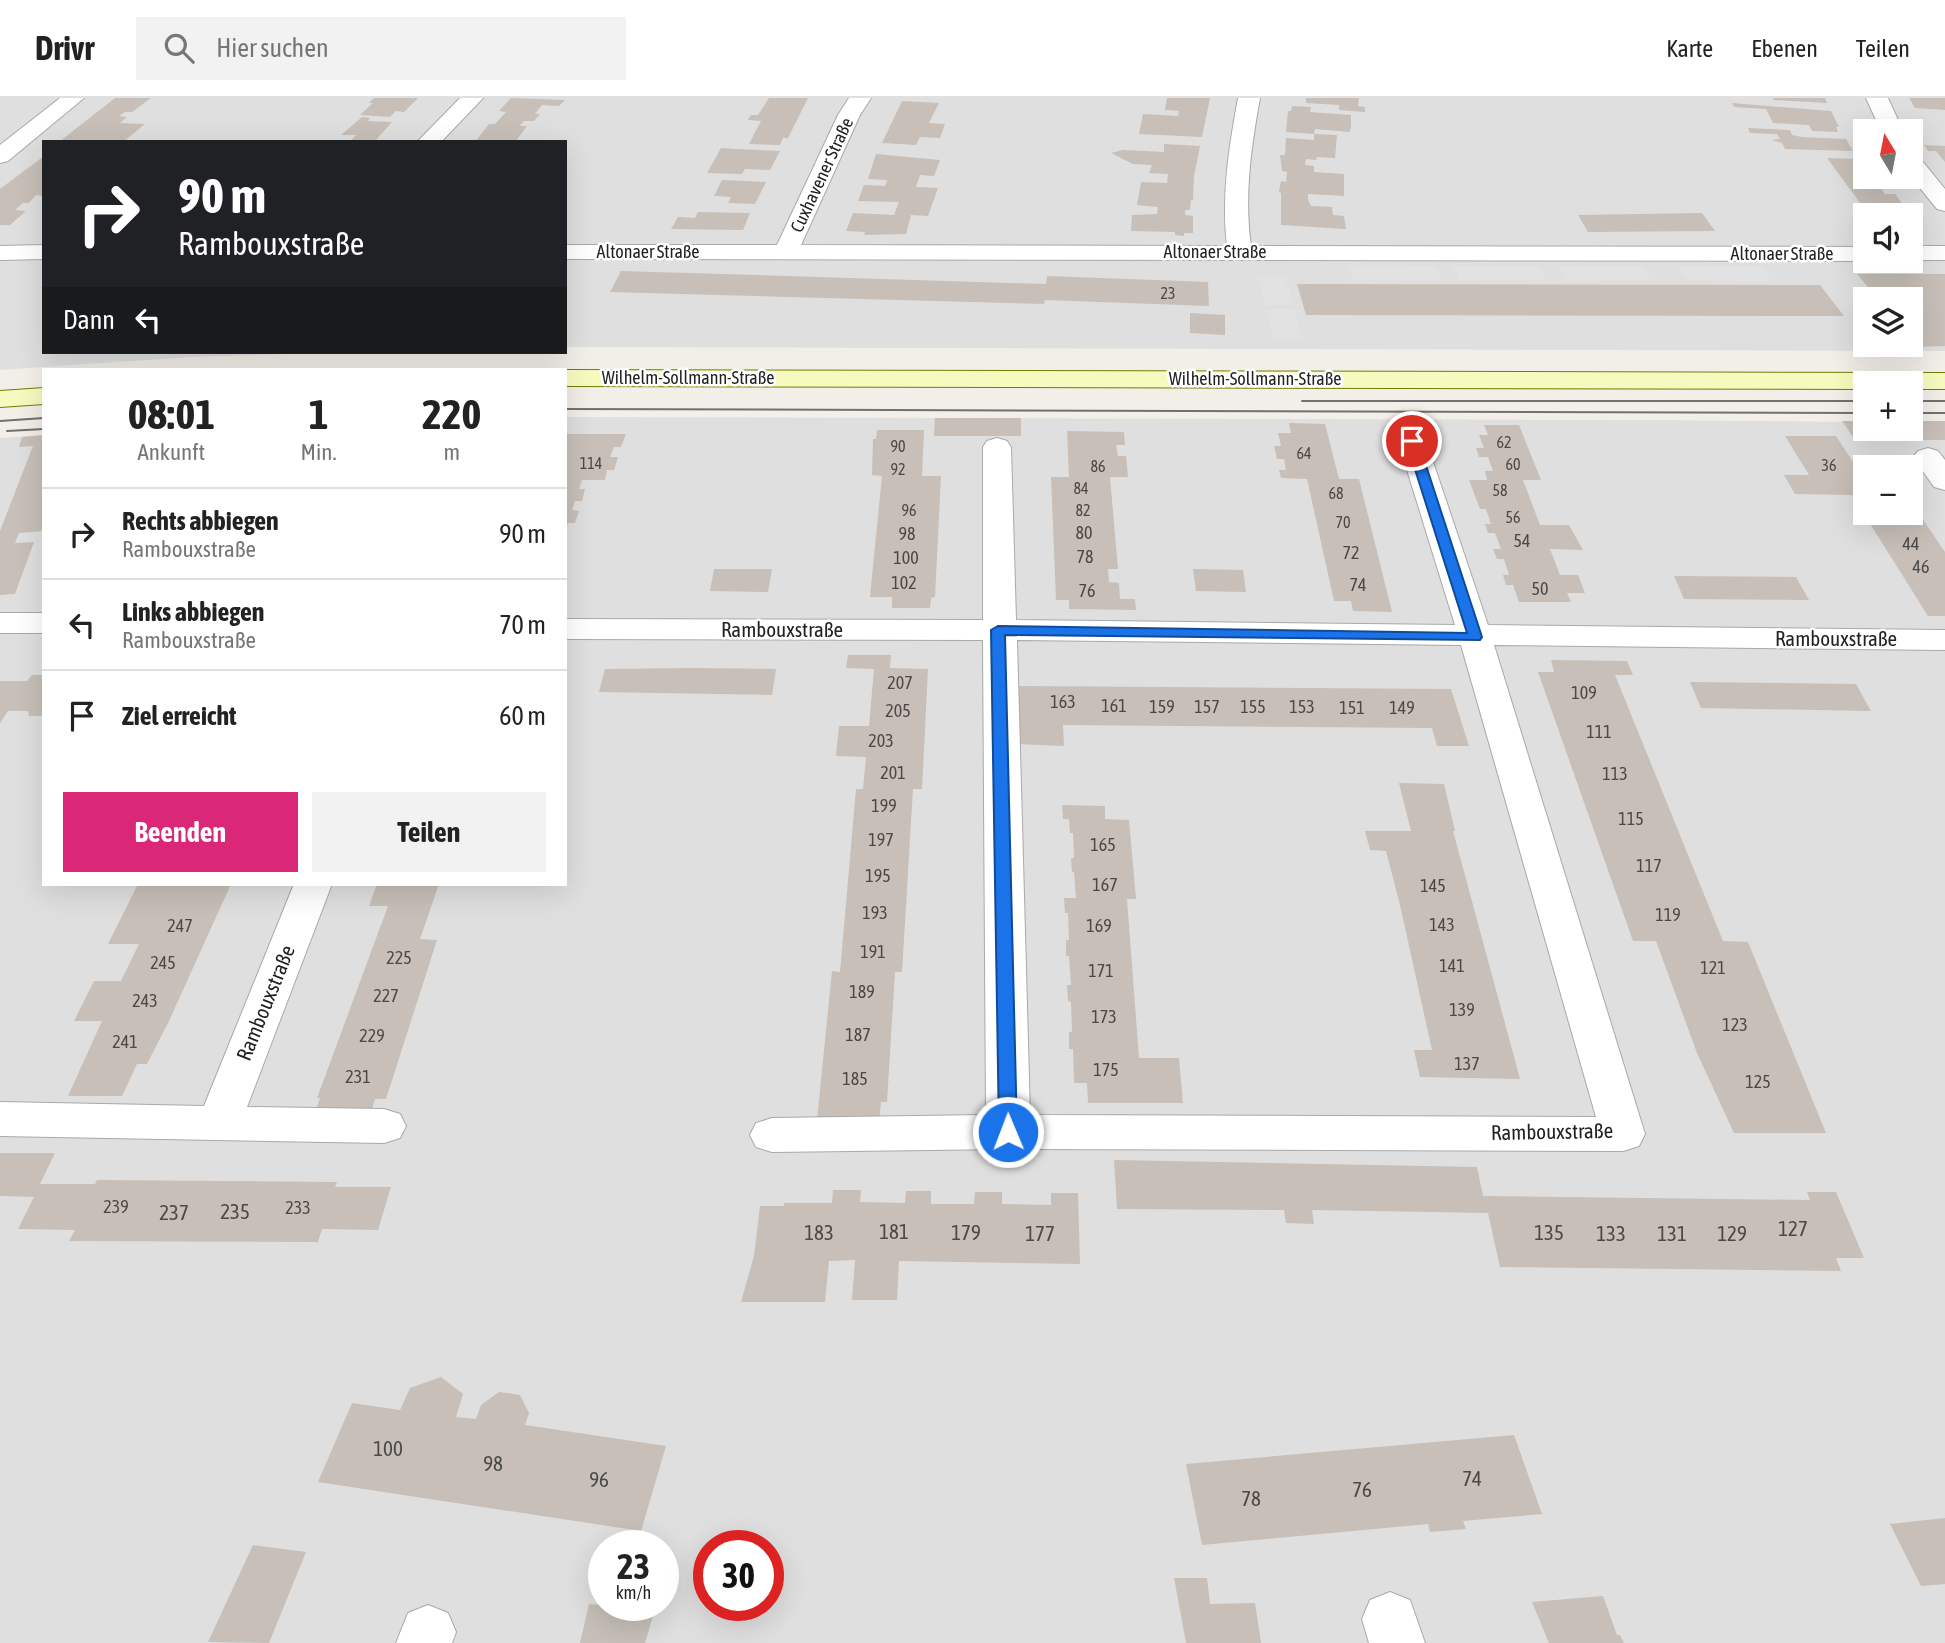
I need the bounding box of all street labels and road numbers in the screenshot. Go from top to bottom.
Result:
street label: Cuxhavener Straße [786,114,857,235]
street label: Altonaer Straße [597,241,699,262]
street label: Altonaer Straße [1164,241,1266,262]
street label: Altonaer Straße [1731,243,1833,264]
street label: Wilhelm-Sollmann-Straße [602,367,774,388]
street label: Wilhelm-Sollmann-Straße [1169,368,1341,389]
street label: Rambouxstraße [721,617,843,641]
street label: Rambouxstraße [1775,626,1897,650]
street label: Rambouxstraße [231,941,299,1064]
street label: Rambouxstraße [1491,1118,1613,1144]

